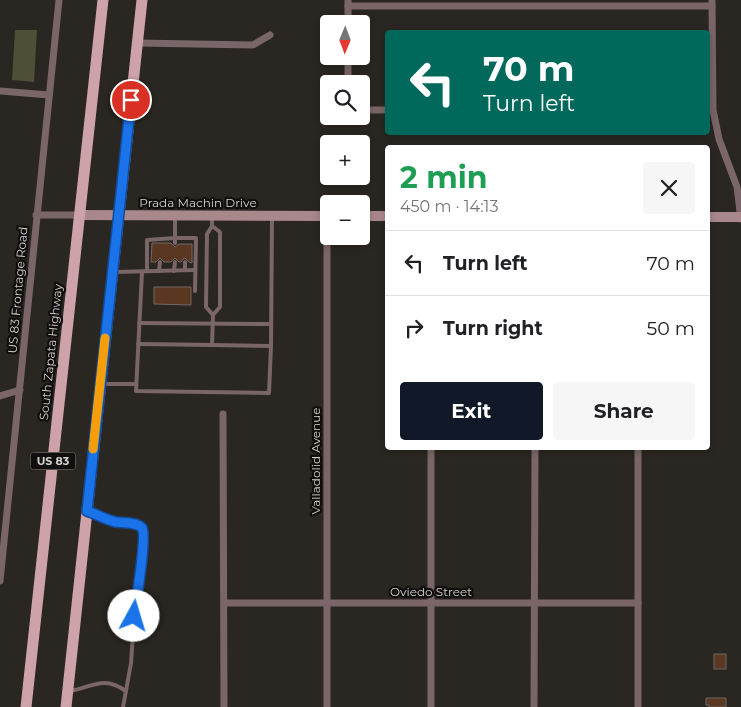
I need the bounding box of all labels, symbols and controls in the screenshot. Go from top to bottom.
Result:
north arrow [320,15,370,65]
map controls [320,15,370,245]
text: 70 m [483,47,574,90]
icon: left [400,50,465,115]
button: search [320,75,370,125]
pin [110,79,152,121]
icon: arrive [117,86,145,114]
text: Turn left [483,90,575,117]
button: + [320,135,370,185]
text: 2 min [400,159,487,196]
button: close [643,162,695,214]
street label: Prada Machin Drive [139,195,257,210]
button: − [320,195,370,245]
text: 450 m · 14:13 [400,197,498,216]
street label: US 83 Frontage Road [4,226,31,354]
icon: left [400,249,428,277]
text: Turn left [443,252,528,275]
text: 70 m [646,252,695,275]
street label: South Zapata Highway [36,283,65,421]
icon: right [400,314,428,342]
text: Turn right [443,317,543,340]
text: 50 m [647,317,695,340]
button: Exit [400,382,543,440]
button: Share [553,382,695,440]
street label: Valladolid Avenue [308,407,323,515]
road number: US 83 [30,452,76,470]
street label: Oviedo Street [390,584,472,599]
position arrow [107,589,159,641]

